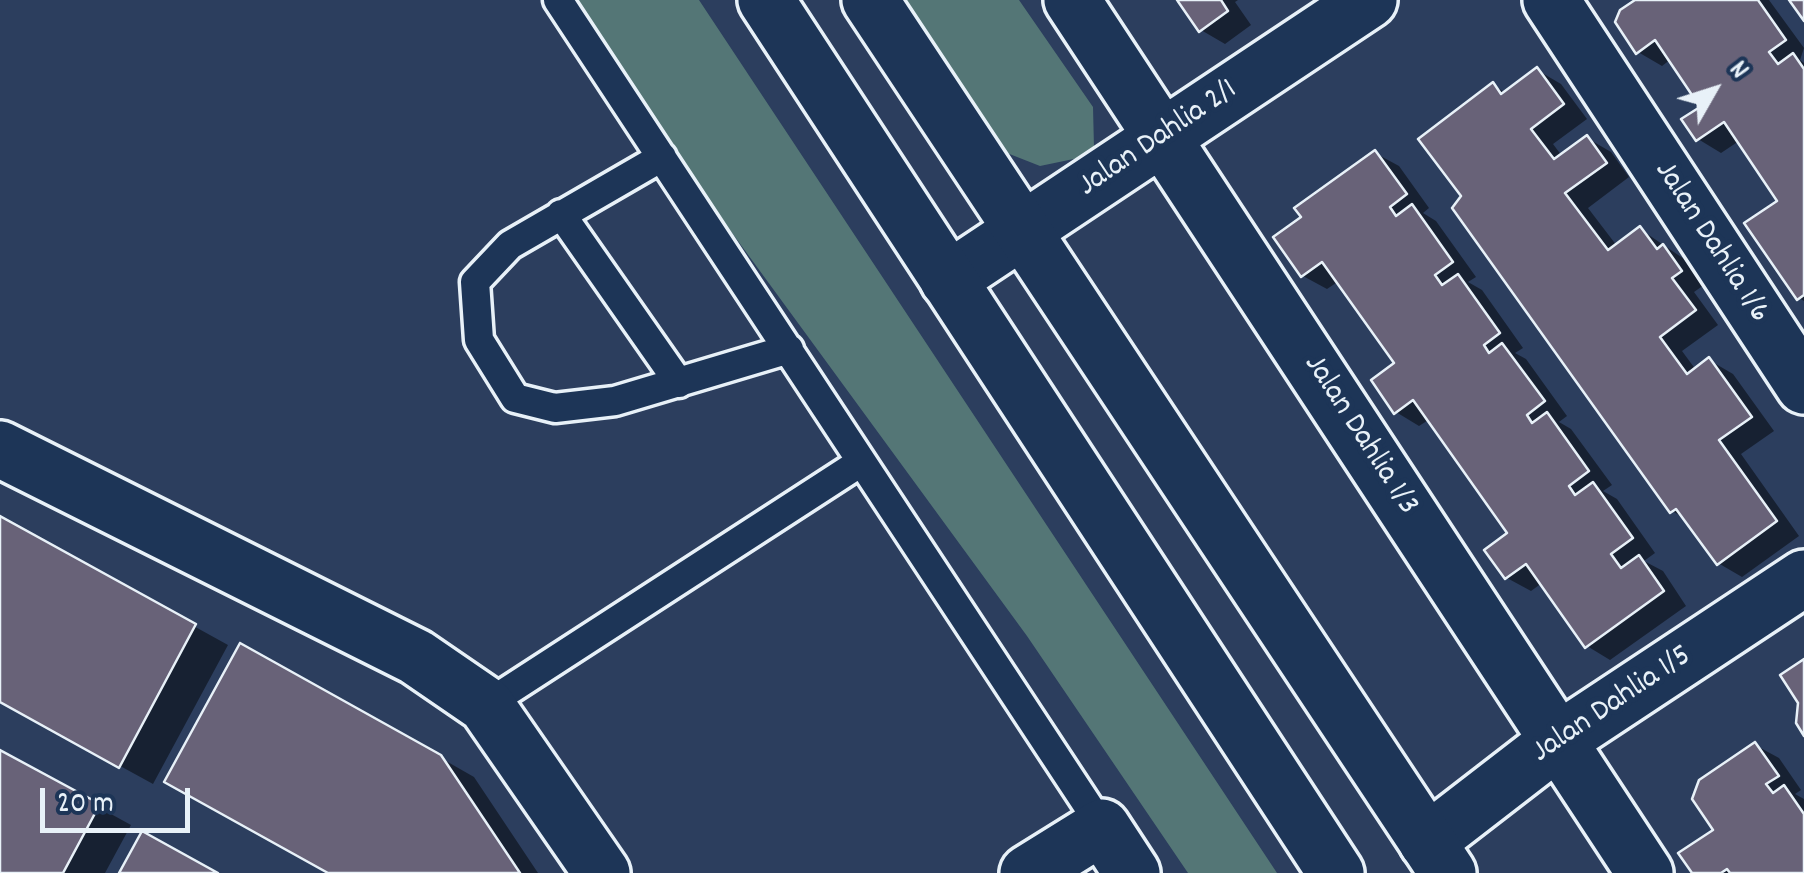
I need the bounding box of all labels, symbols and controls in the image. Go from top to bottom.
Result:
north arrow [1664,40,1764,140]
text: N [1717,53,1757,89]
street label: Jalan Dahlia 2/1 [1072,73,1246,207]
street label: Jalan Dahlia 1/6 [1643,155,1777,331]
street label: Jalan Dahlia 1/3 [1293,349,1425,523]
street label: Jalan Dahlia 1/5 [1526,639,1700,773]
scale bar [45,768,195,830]
text: 20 m [57,784,114,827]

